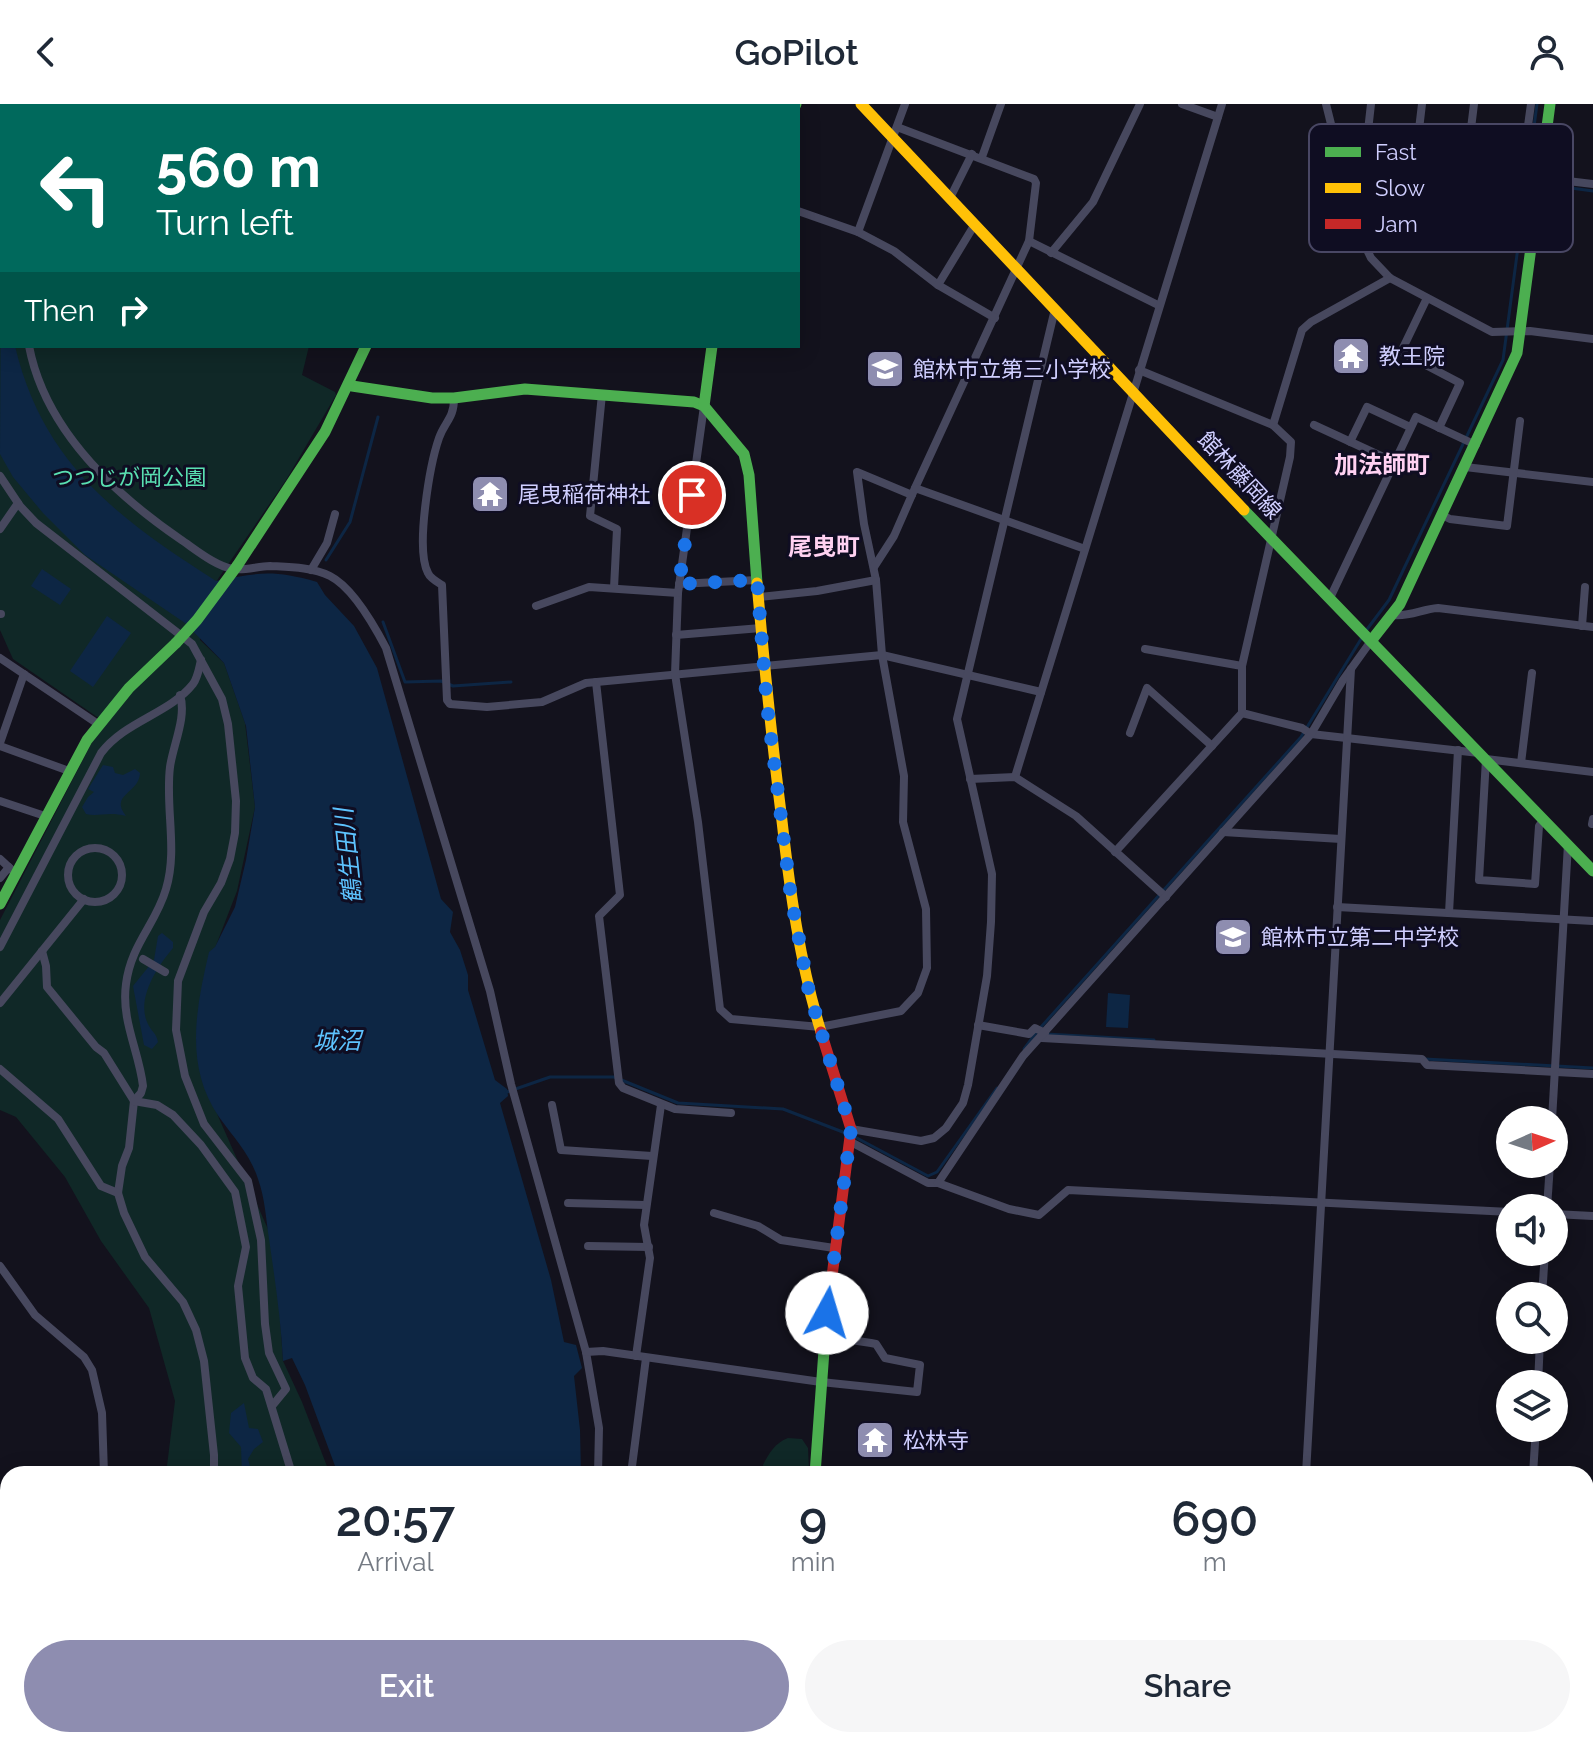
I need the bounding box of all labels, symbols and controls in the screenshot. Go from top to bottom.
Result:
icon: back [24,30,68,74]
icon: person [1525,30,1569,74]
text: GoPilot [735,31,858,73]
legend [1309,124,1573,252]
text: 560 m [156,134,321,200]
icon: left [24,136,128,240]
text: Fast [1375,139,1417,165]
text: Slow [1375,175,1425,201]
text: Turn left [156,201,294,243]
text: Jam [1375,211,1418,237]
icon: right [111,288,155,332]
text: Then [24,293,95,328]
temple icon: 教王院 [1330,335,1372,377]
place label: 教王院 [1379,343,1445,369]
school or university icon: 館林市立第三小学校 [864,348,906,390]
place label: 館林市立第三小学校 [913,356,1111,382]
street label: 館林藤岡線 [1193,426,1287,524]
district label: 加法師町 [1334,450,1430,479]
pin [658,461,726,529]
park label: つつじが岡公園 [52,464,206,490]
temple icon: 尾曳稲荷神社 [469,473,511,515]
icon: arrive [670,473,714,517]
place label: 尾曳稲荷神社 [518,481,650,507]
district label: 尾曳町 [788,532,860,561]
water label: 鶴生田川 [328,804,367,905]
school or university icon: 館林市立第二中学校 [1212,916,1254,958]
place label: 館林市立第二中学校 [1261,924,1459,950]
water label: 城沼 [313,1026,364,1055]
north arrow [1496,1106,1568,1178]
map controls [1496,1106,1568,1442]
button: sound [1496,1194,1568,1266]
position arrow [785,1271,869,1355]
button: search [1496,1282,1568,1354]
button: layers [1496,1370,1568,1442]
temple icon: 松林寺 [854,1419,896,1461]
place label: 松林寺 [903,1427,969,1453]
text: 20:57 [336,1491,455,1547]
text: 9 [799,1491,827,1547]
text: 690 [1171,1491,1258,1547]
text: Arrival [357,1547,434,1577]
text: min [791,1547,836,1577]
text: m [1203,1547,1227,1577]
button: Exit [24,1640,789,1732]
button: Share [805,1640,1570,1732]

